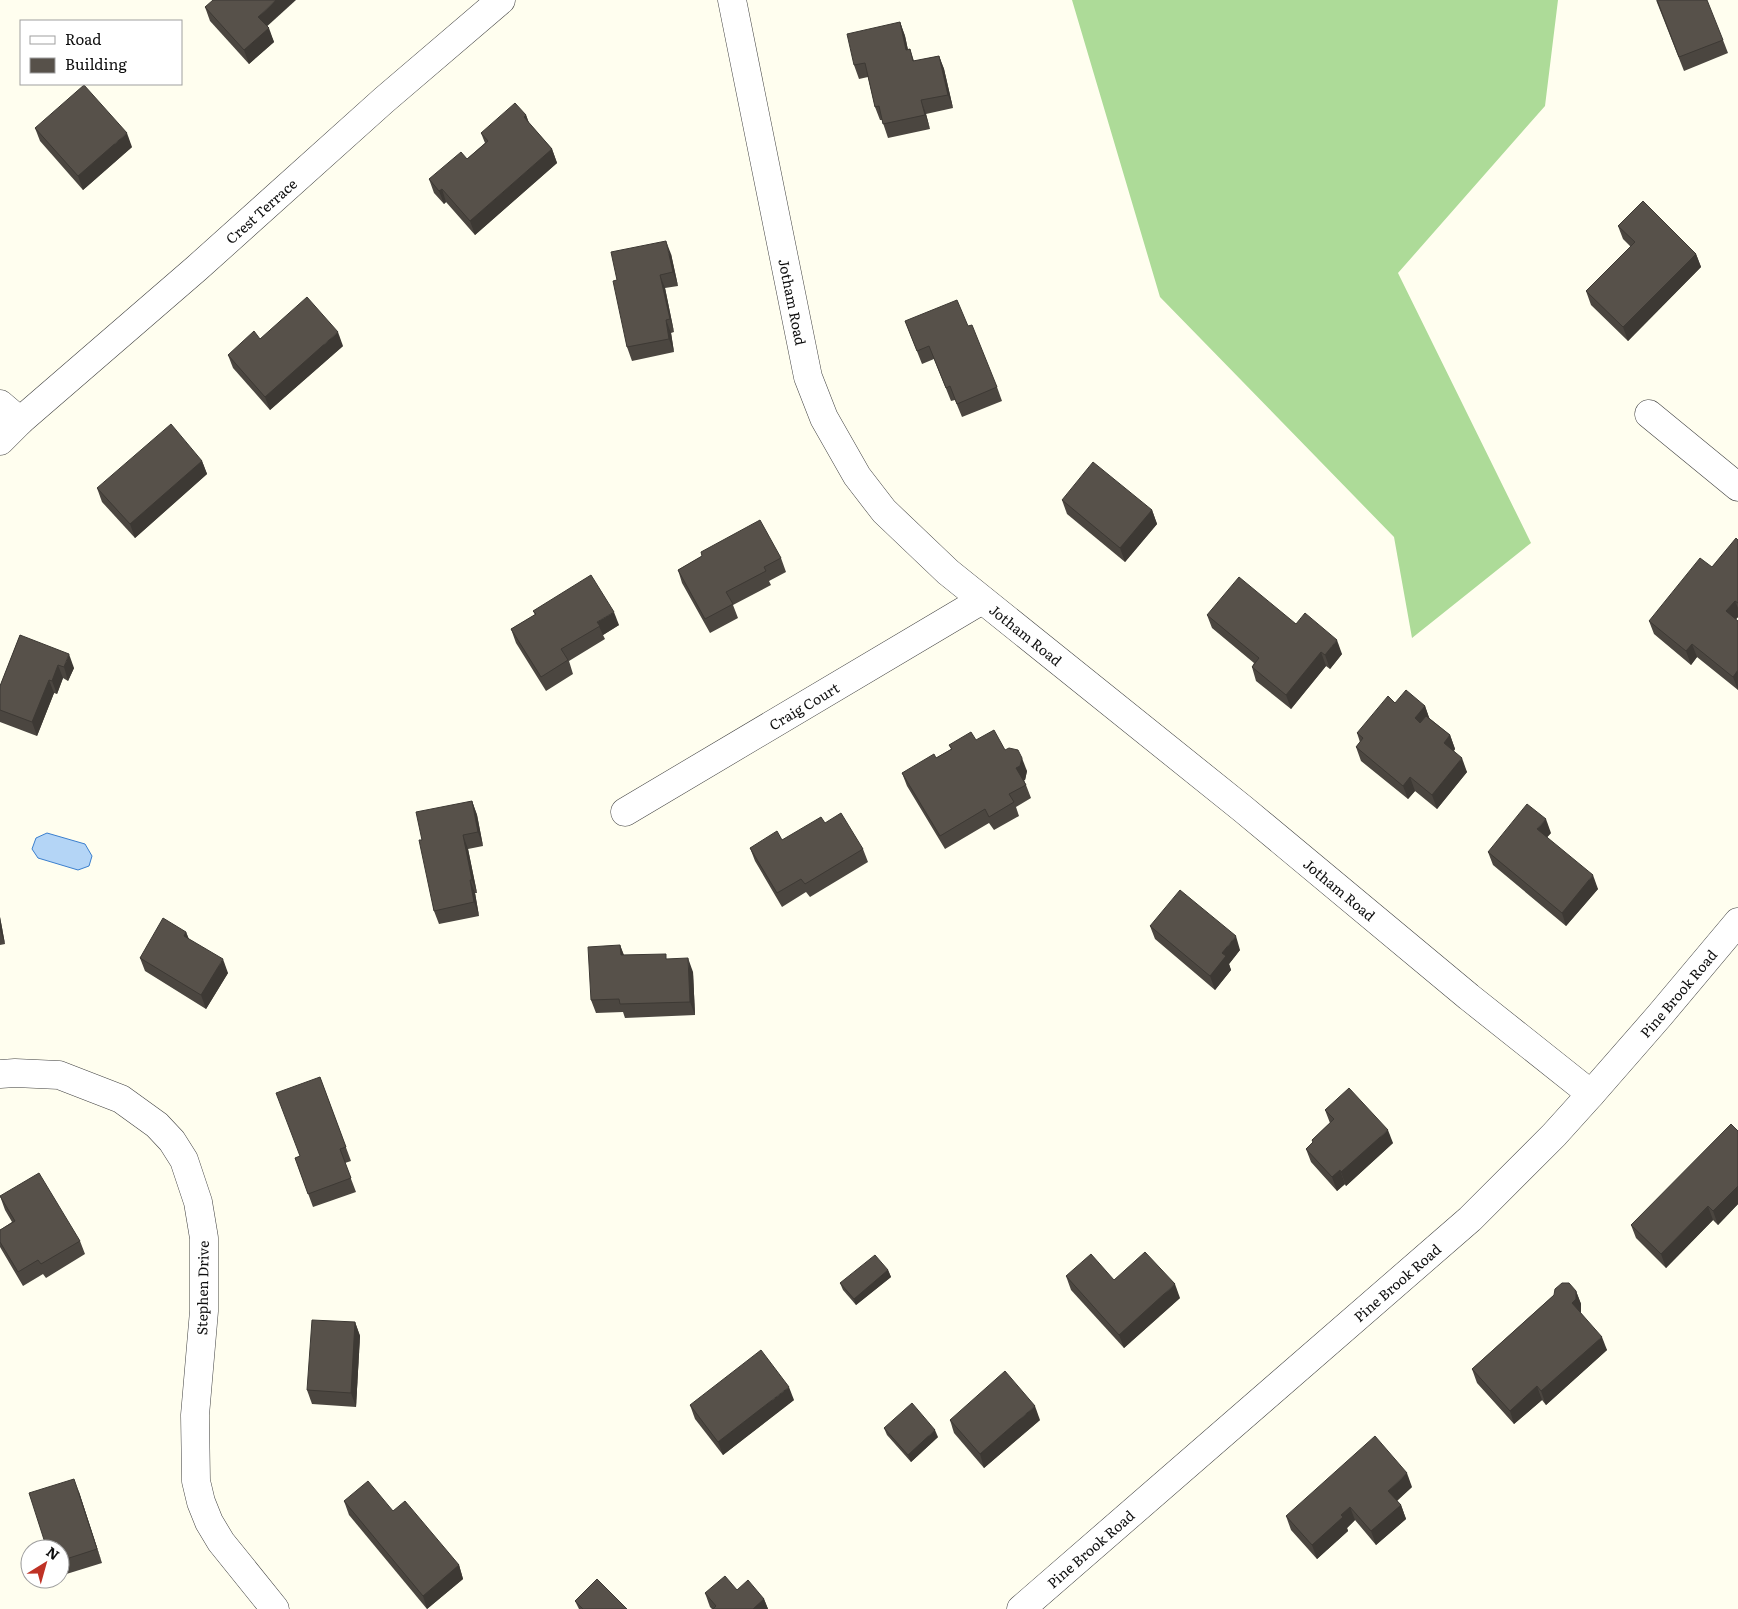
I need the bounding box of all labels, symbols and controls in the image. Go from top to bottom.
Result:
legend [20,20,182,85]
text: Road [65,27,101,50]
text: Building [65,52,127,75]
street label: Crest Terrace [221,173,301,248]
street label: Jotham Road [774,257,811,347]
street label: Jotham Road [985,599,1067,670]
street label: Craig Court [765,677,843,734]
street label: Jotham Road [1299,854,1380,925]
street label: Pine Brook Road [1635,944,1721,1042]
street label: Pine Brook Road [1349,1239,1445,1326]
street label: Stephen Drive [191,1241,213,1335]
street label: Pine Brook Road [1042,1505,1139,1592]
north arrow [20,1539,70,1589]
text: N [43,1541,64,1564]

